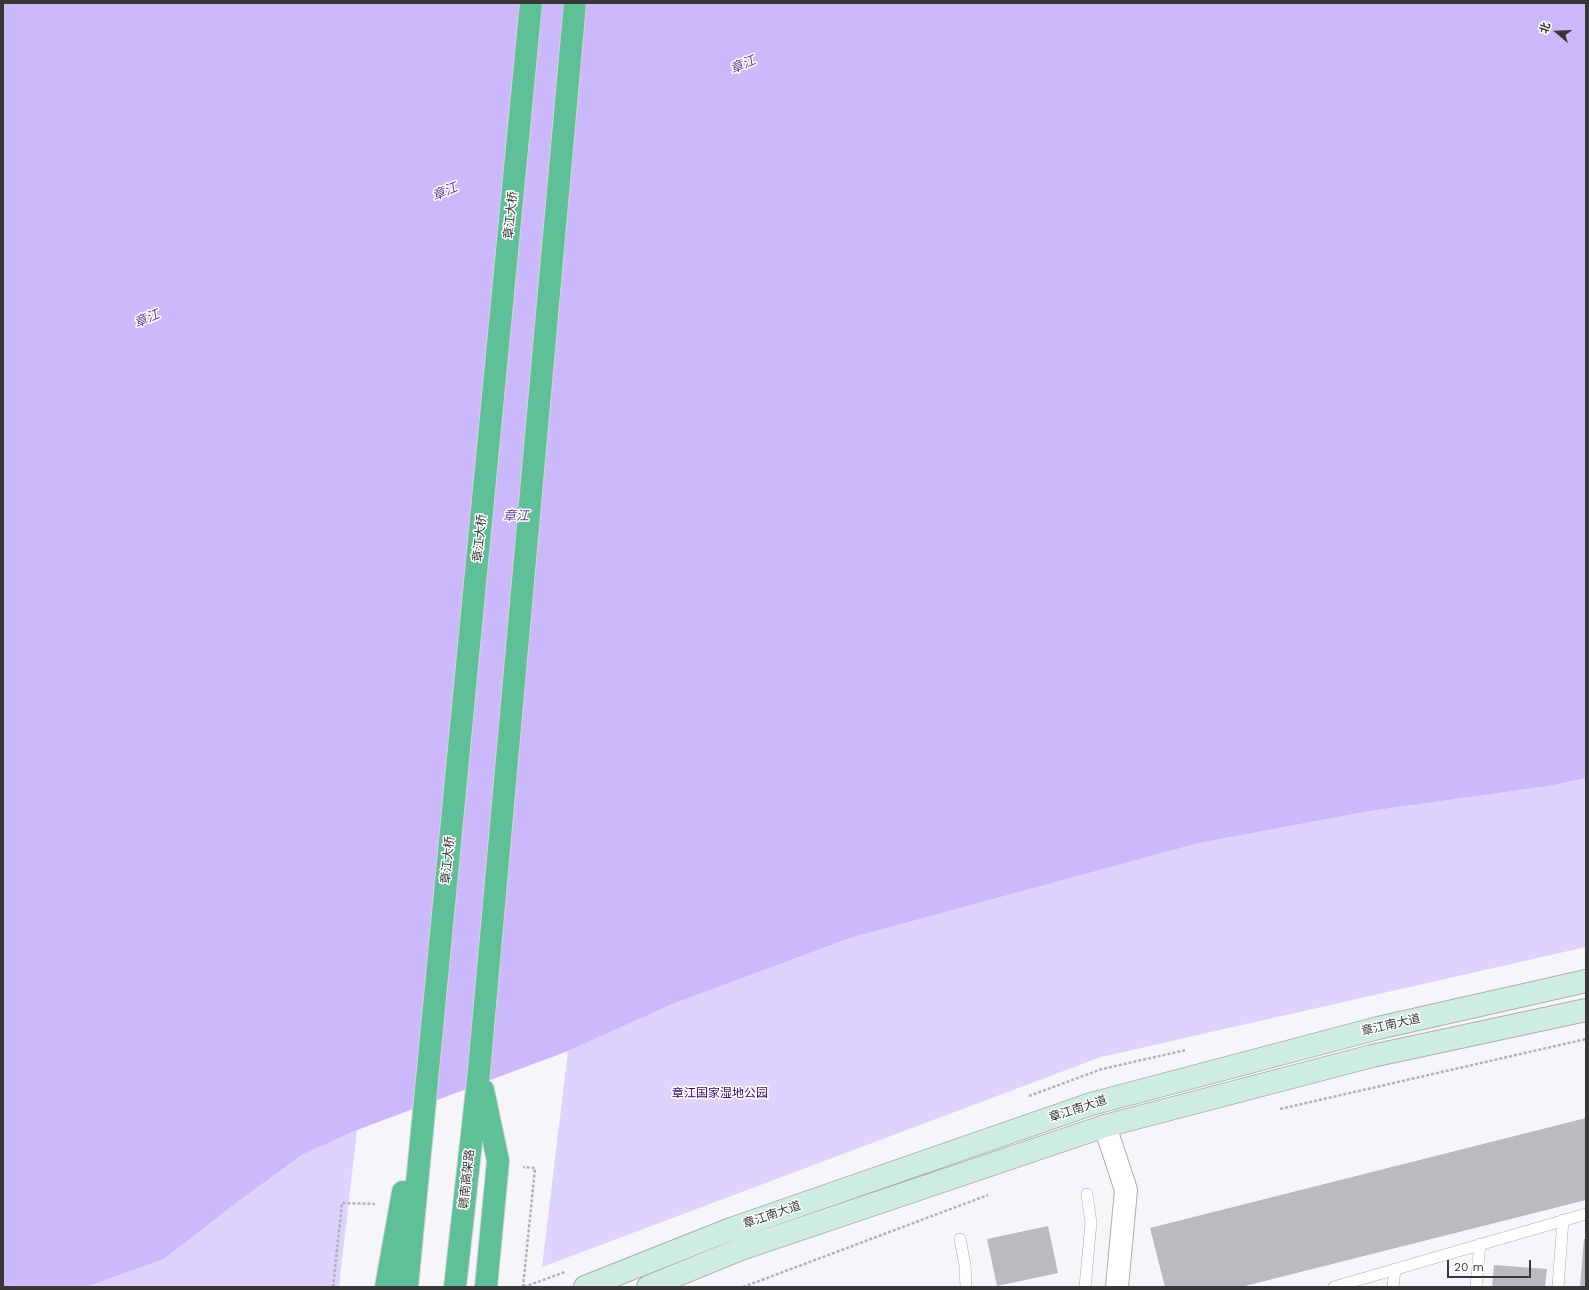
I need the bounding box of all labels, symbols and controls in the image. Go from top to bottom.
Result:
north arrow [1537,12,1577,52]
text: 北 [1537,21,1553,35]
water label: 章江 [728,53,758,77]
water label: 章江 [430,180,460,204]
street label: 章江大桥 [501,190,521,240]
water label: 章江 [132,307,162,331]
water label: 章江 [503,508,529,524]
street label: 章江大桥 [470,513,490,563]
street label: 章江大桥 [438,835,458,885]
street label: 章江南大道 [1360,1011,1422,1039]
park label: 章江国家湿地公园 [672,1086,768,1100]
street label: 章江南大道 [1047,1093,1109,1125]
street label: 赣南高架路 [457,1148,477,1210]
street label: 章江南大道 [741,1198,803,1232]
scale bar [1449,1252,1533,1278]
text: 20 m [1454,1260,1484,1274]

